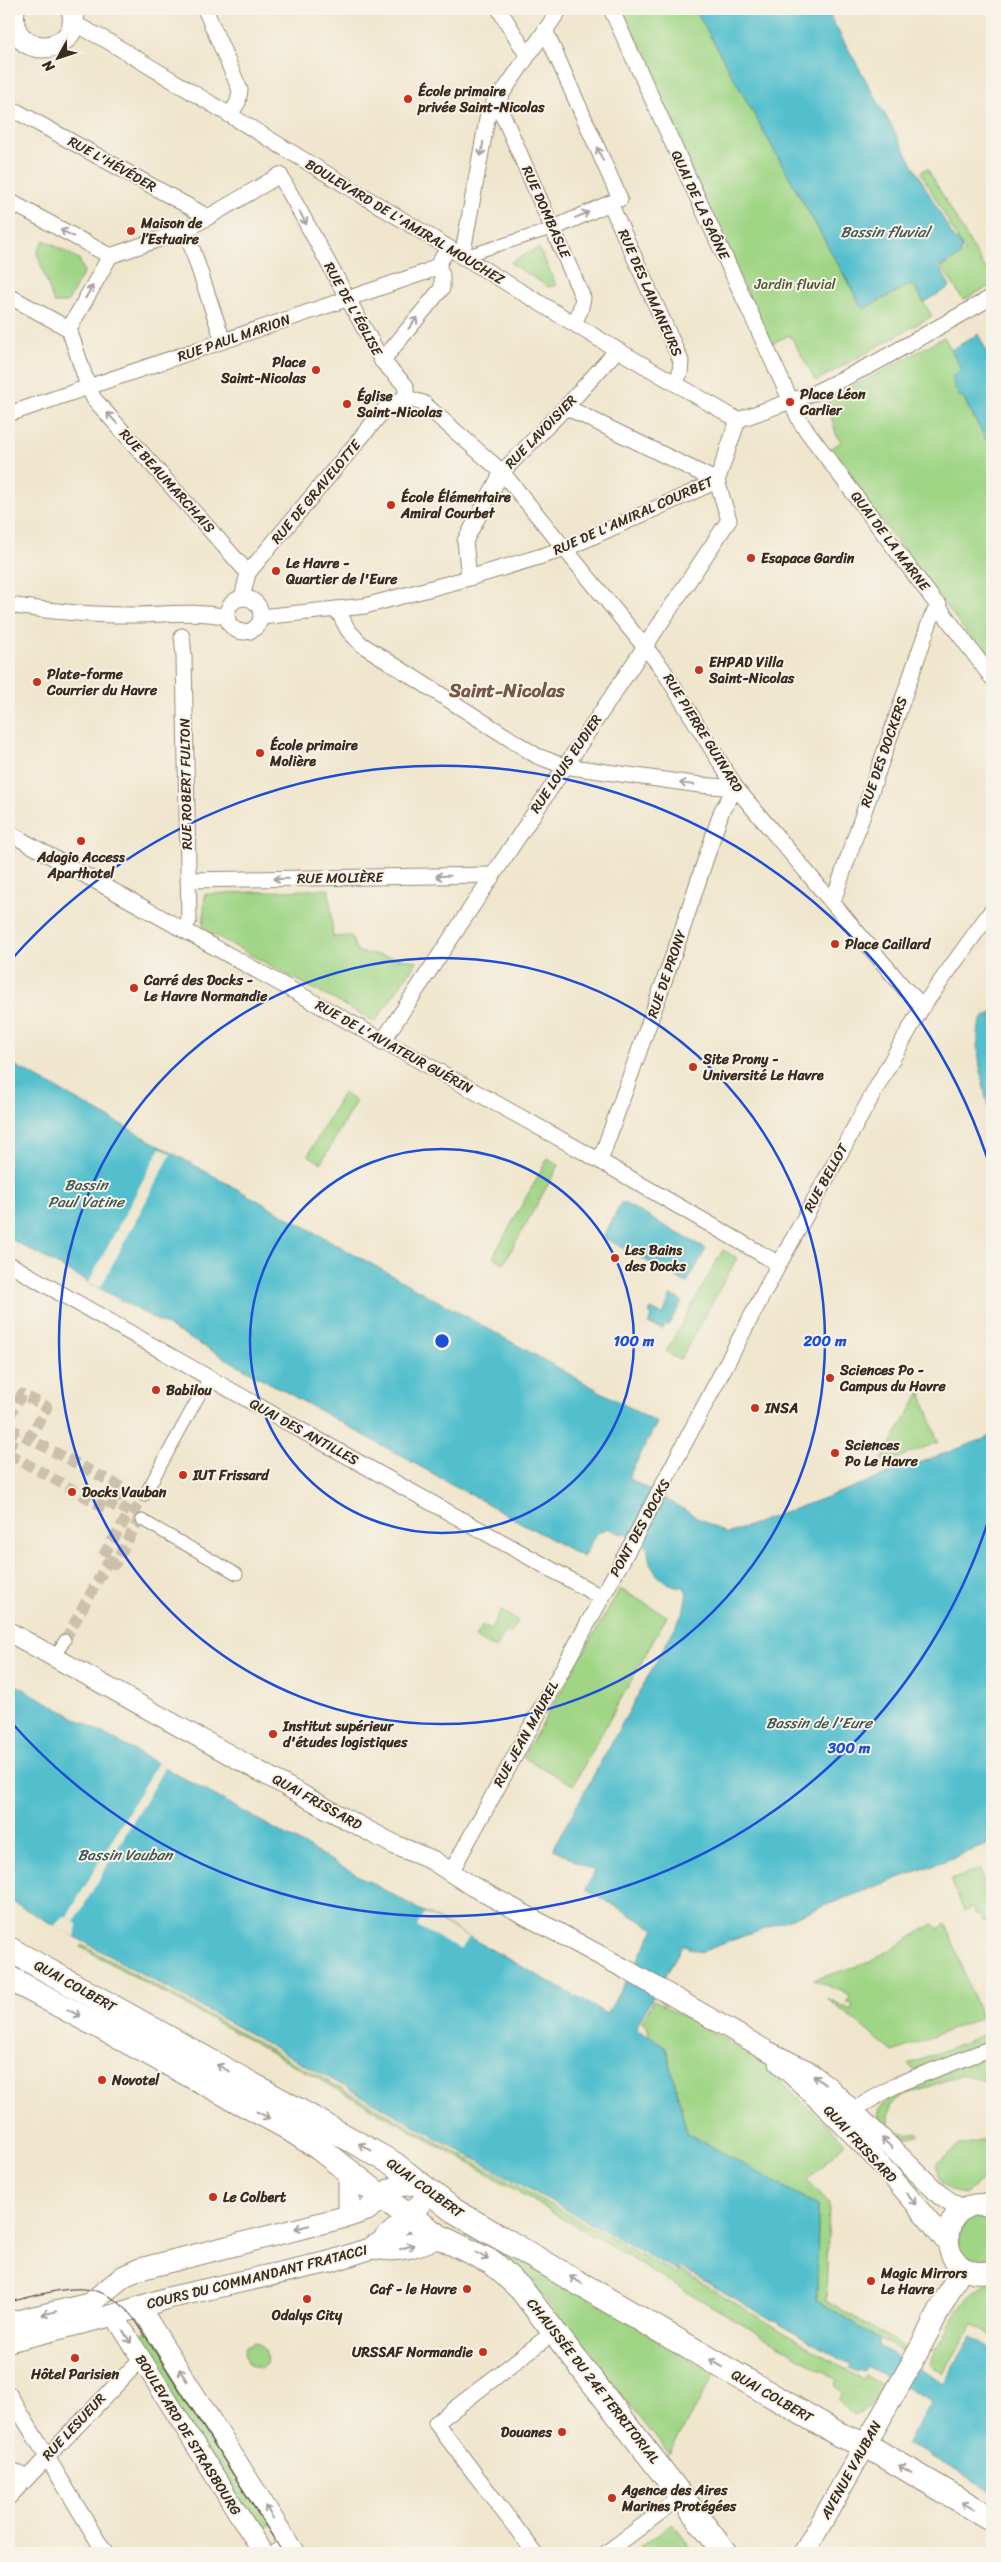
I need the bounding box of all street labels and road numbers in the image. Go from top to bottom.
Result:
street label: RUE L'HÉVÉDER [63,129,161,199]
street label: QUAI DE LA SAÔNE [664,146,737,265]
street label: BOULEVARD DE L'AMIRAL MOUCHEZ [300,152,510,292]
street label: RUE DOMBASLE [514,162,578,263]
street label: RUE DES LAMANEURS [611,225,689,361]
street label: RUE DE L'ÉGLISE [317,257,390,362]
street label: RUE PAUL MARION [174,307,294,369]
street label: RUE LAVOISIER [499,388,584,475]
street label: RUE BEAUMARCHAIS [113,423,221,539]
street label: RUE DE GRAVELOTTE [265,433,368,550]
street label: RUE DE L'AMIRAL COURBET [549,469,718,563]
street label: QUAI DE LA MARNE [844,485,937,598]
street label: RUE PIERRE GUINARD [656,668,750,798]
street label: RUE DES DOCKERS [853,693,915,811]
street label: RUE LOUIS EUDIER [523,709,609,819]
street label: RUE ROBERT FULTON [172,718,200,850]
street label: RUE MOLIÈRE [297,865,385,891]
street label: RUE DE PRONY [640,926,694,1022]
street label: RUE DE L'AVIATEUR GUÉRIN [310,993,478,1101]
street label: RUE BELLOT [797,1138,856,1217]
street label: QUAI DES ANTILLES [245,1391,364,1473]
street label: PONT DES DOCKS [603,1474,678,1582]
street label: RUE JEAN MAUREL [486,1676,566,1792]
street label: QUAI FRISSARD [267,1767,367,1837]
street label: QUAI COLBERT [29,1953,122,2020]
street label: QUAI FRISSARD [817,2099,904,2189]
street label: QUAI COLBERT [381,2151,470,2225]
street label: COURS DU COMMANDANT FRATACCI [144,2237,371,2317]
street label: CHAUSSÉE DU 24E TERRITORIAL [520,2292,666,2470]
street label: BOULEVARD DE STRASBOURG [128,2350,248,2521]
street label: QUAI COLBERT [726,2362,819,2430]
street label: RUE LESUEUR [36,2387,113,2467]
street label: AVENUE VAUBAN [813,2416,889,2525]

